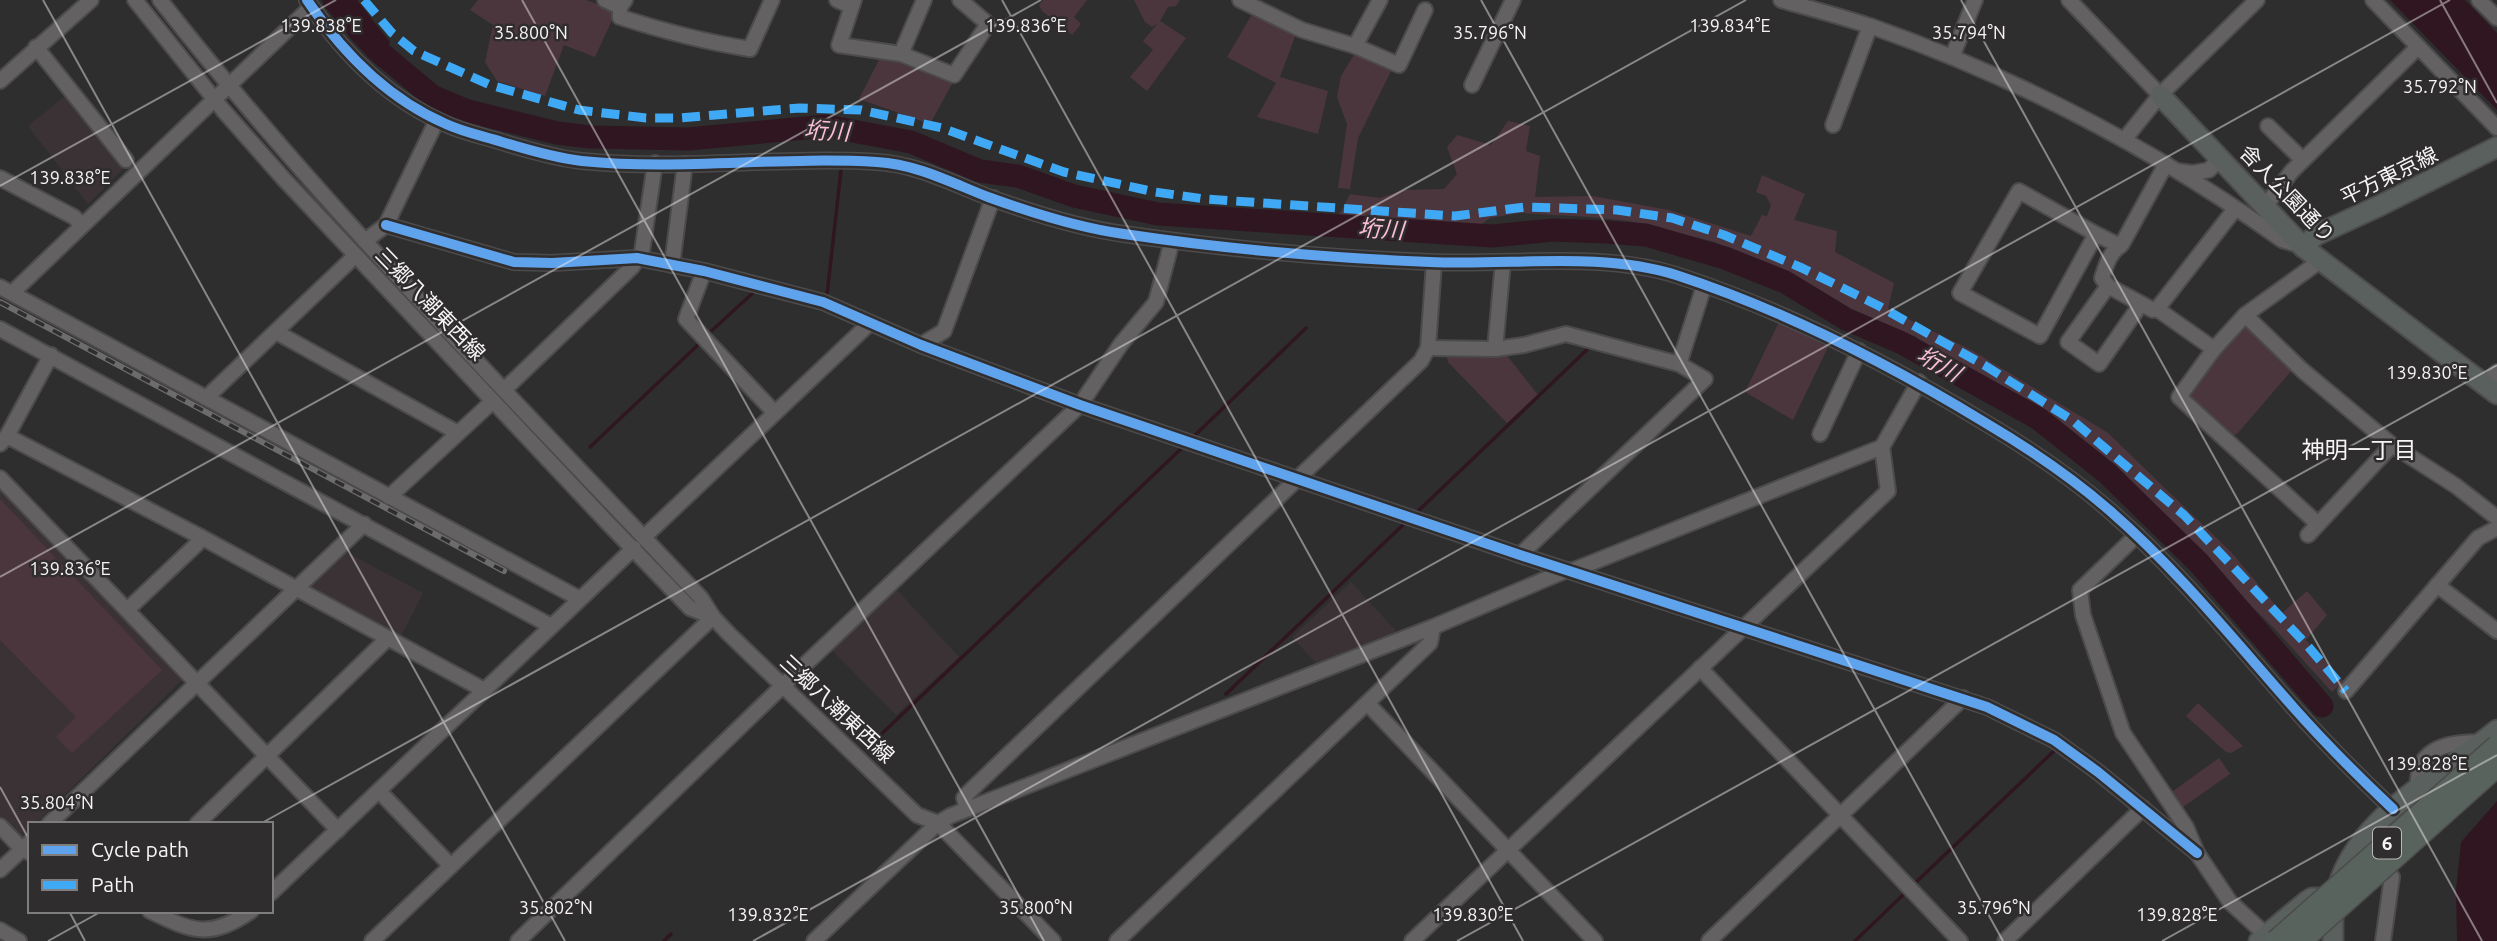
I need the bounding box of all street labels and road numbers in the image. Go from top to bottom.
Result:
street label: 舎人公園通り [2235,140,2340,247]
street label: 平方東京線 [2336,141,2441,209]
street label: 三郷八潮東西線 [371,242,490,365]
street label: 三郷八潮東西線 [776,649,900,767]
road number: 6 [2373,828,2401,858]

